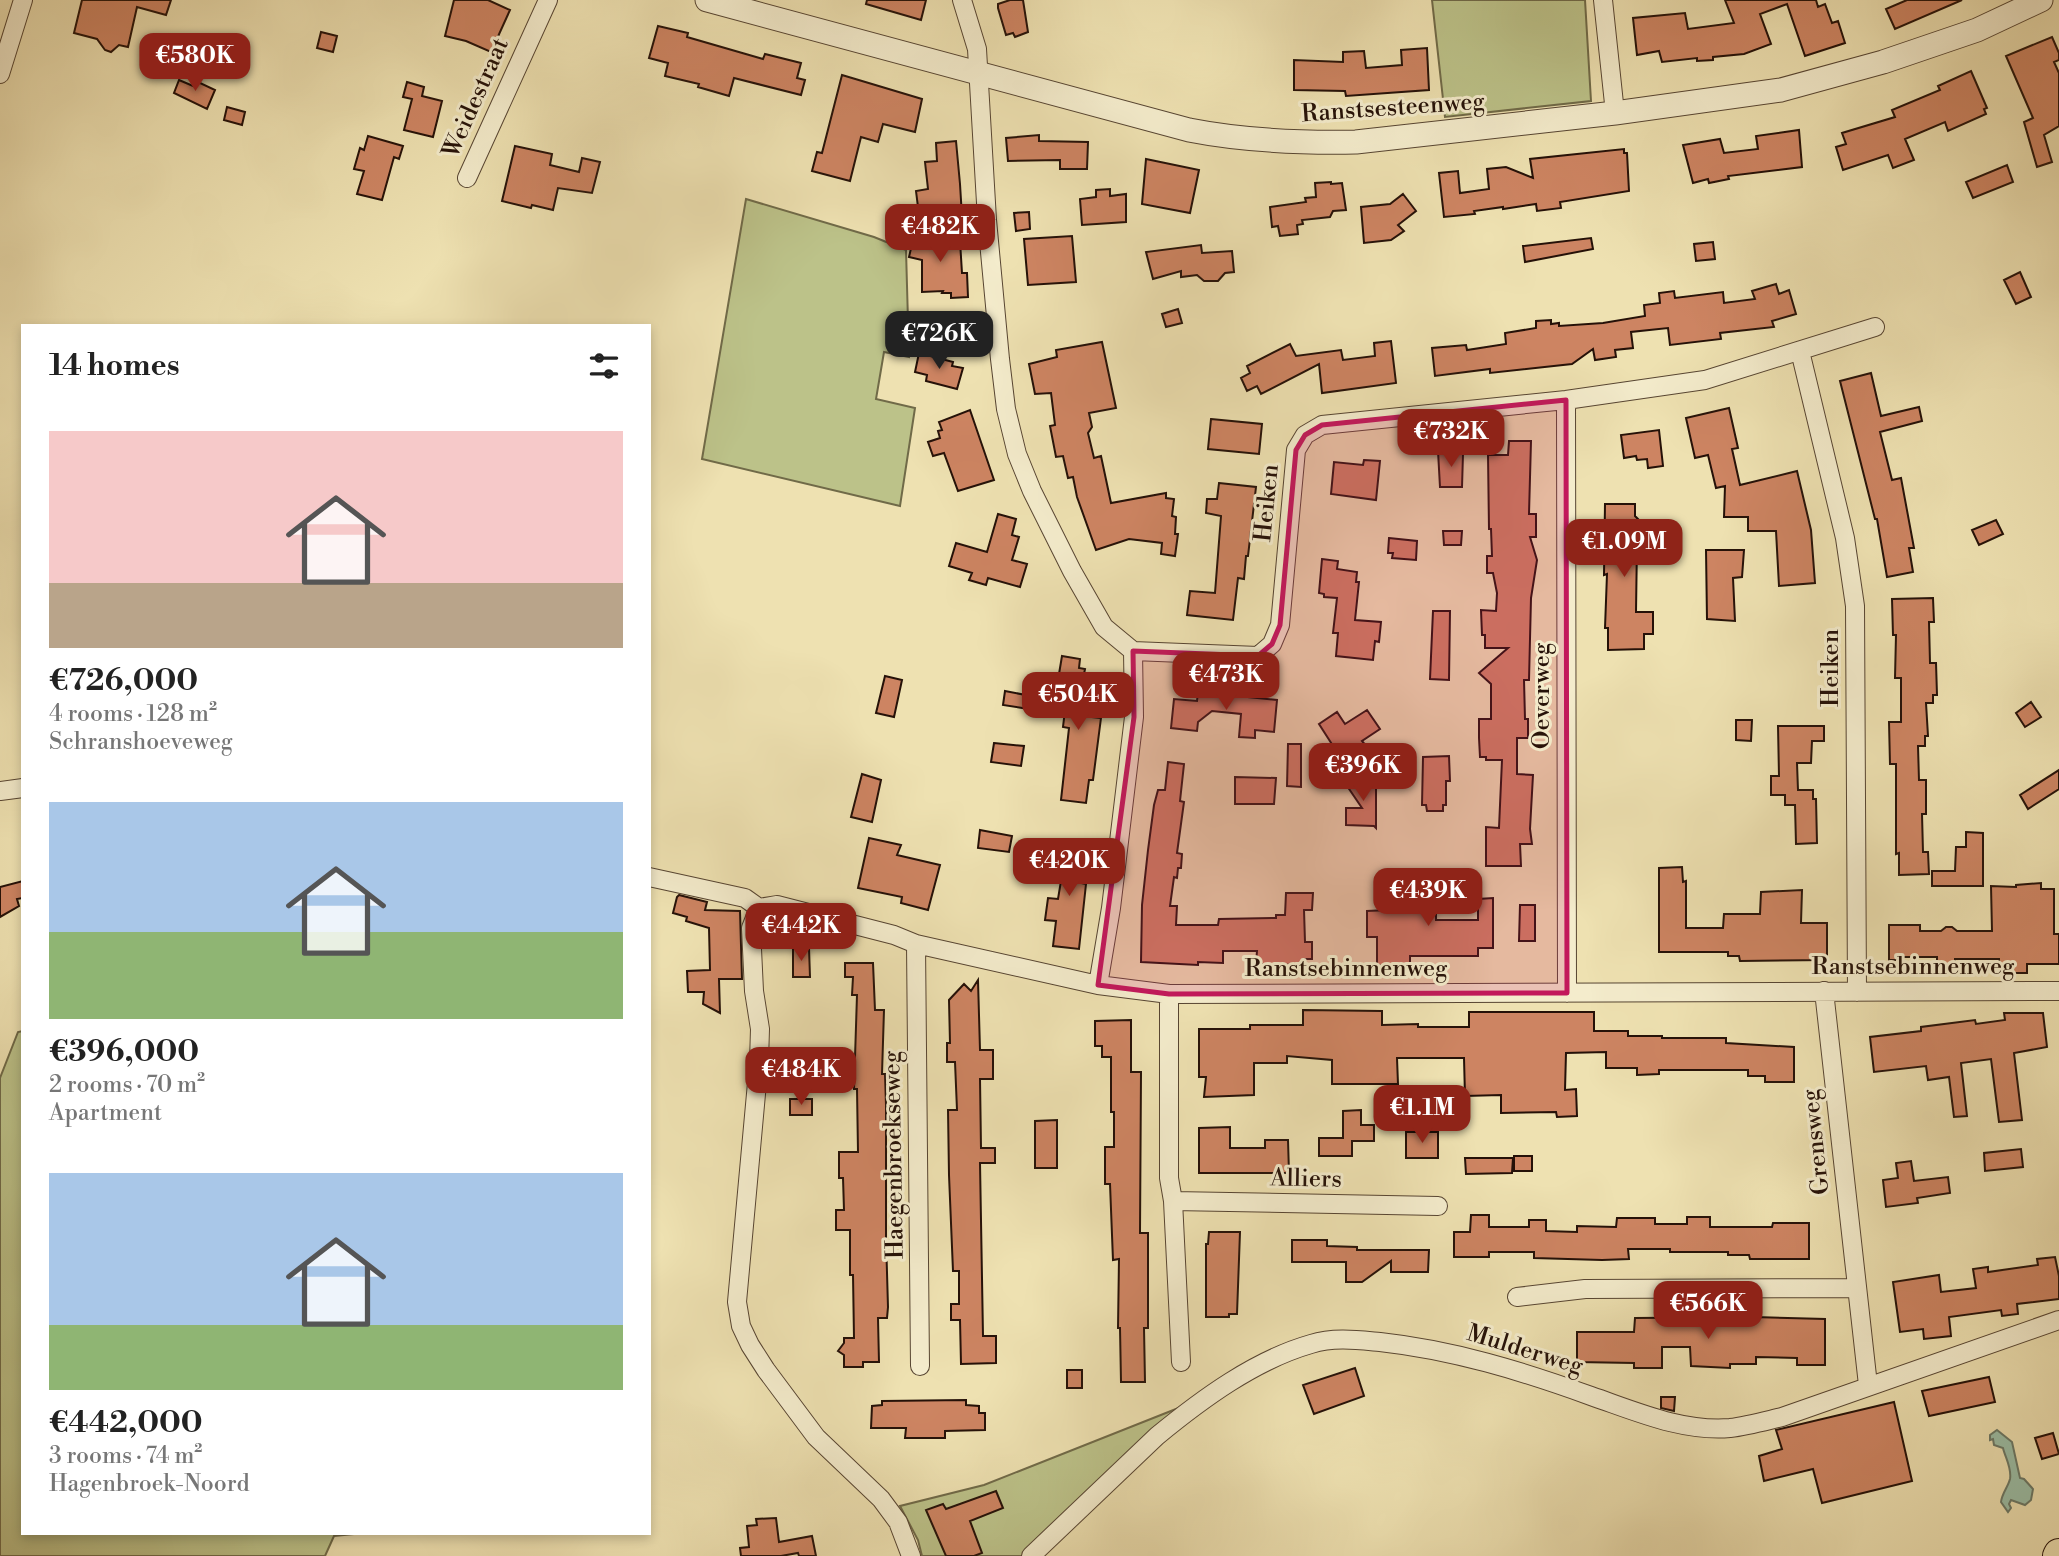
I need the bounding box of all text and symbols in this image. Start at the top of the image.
street label: Weidestraat [436,33,516,164]
pin: €580K [146,34,244,93]
text: €580K [155,42,235,70]
street label: Ranstsesteenweg [1300,87,1486,129]
pin: €482K [891,204,989,264]
text: €482K [901,213,979,241]
pin: €726K [890,312,988,371]
text: €726K [901,320,977,348]
text: 14 homes [49,347,180,385]
icon: filters [585,347,623,385]
pin: €732K [1402,410,1500,469]
text: €732K [1413,418,1489,446]
street label: Heiken [1248,463,1286,543]
icon: home [273,477,399,603]
pin: €1.09M [1567,520,1681,579]
text: €1.09M [1581,528,1667,556]
street label: Heiken [1816,629,1846,707]
street label: Oeverweg [1527,642,1557,749]
pin: €473K [1177,652,1275,712]
text: €473K [1188,661,1264,689]
text: €726,000 [49,662,198,700]
pin: €504K [1029,672,1127,732]
text: €504K [1038,681,1118,709]
text: 4 rooms · 128 m² [49,700,217,728]
text: Schranshoeveweg [49,728,233,756]
pin: €396K [1314,744,1412,803]
text: €396K [1325,752,1401,780]
pin: €420K [1020,838,1118,898]
text: €420K [1029,847,1109,875]
icon: home [273,848,399,974]
pin: €439K [1379,869,1477,928]
text: €439K [1389,877,1467,905]
pin: €442K [752,904,850,963]
text: €442K [761,912,841,940]
street label: Ranstsebinnenweg [1812,952,2015,982]
street label: Ranstsebinnenweg [1245,954,1448,984]
text: €396,000 [49,1033,199,1071]
pin: €484K [752,1048,850,1107]
street label: Haegenbroekseweg [877,1050,911,1259]
text: €484K [761,1056,841,1084]
text: 2 rooms · 70 m² [49,1071,205,1099]
pin: €1.1M [1373,1086,1471,1145]
street label: Grensweg [1795,1087,1836,1196]
text: €1.1M [1389,1094,1455,1122]
text: Apartment [49,1099,162,1127]
street label: Alliers [1269,1163,1342,1195]
icon: home [273,1219,399,1345]
pin: €566K [1659,1282,1757,1341]
text: €566K [1670,1290,1746,1318]
street label: Mulderweg [1463,1318,1587,1382]
text: €442,000 [49,1404,203,1442]
text: 3 rooms · 74 m² [49,1442,202,1470]
text: Hagenbroek-Noord [49,1470,249,1498]

